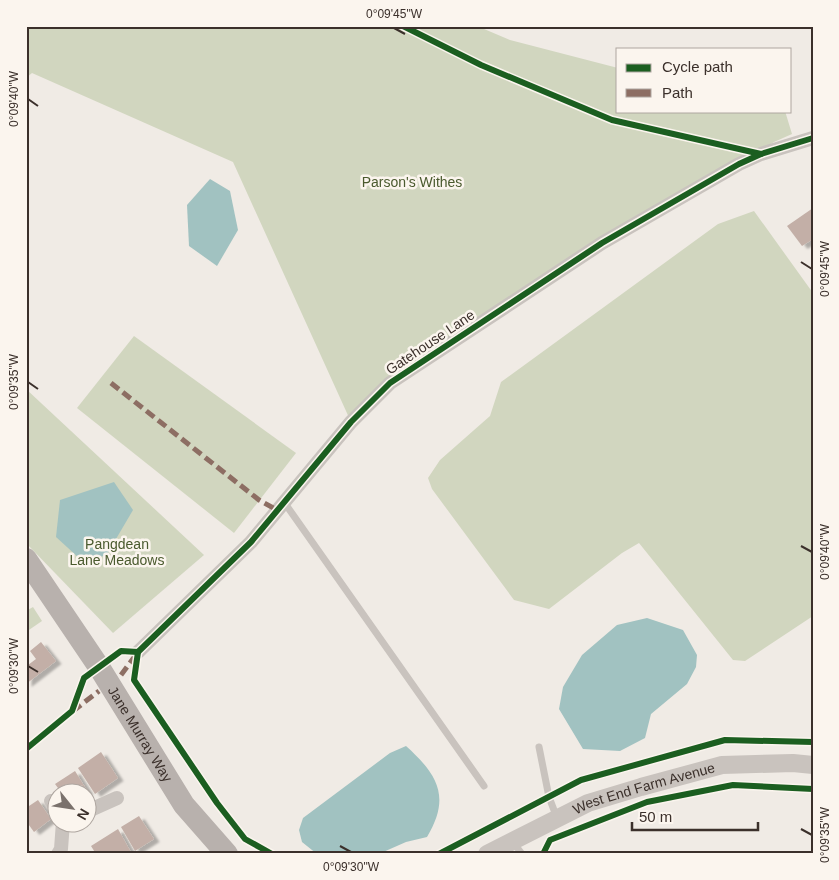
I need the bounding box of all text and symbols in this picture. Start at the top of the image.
text: 0°09'45"W [366,7,423,21]
legend [616,48,792,112]
text: Cycle path [662,58,733,75]
text: 0°09'40"W [7,70,21,127]
text: Path [662,84,693,101]
park label: Parson's Withes [362,174,462,190]
text: 0°09'45"W [818,240,832,297]
street label: Gatehouse Lane [383,306,478,378]
text: 0°09'35"W [7,353,21,410]
text: 0°09'40"W [818,523,832,580]
park label: Pangdean Lane Meadows [70,536,164,568]
text: 0°09'30"W [7,637,21,694]
street label: Jane Murray Way [105,683,176,785]
street label: West End Farm Avenue [570,759,717,817]
north arrow [48,782,98,832]
scale bar [632,800,758,832]
text: N [74,806,93,823]
text: 0°09'35"W [818,806,832,863]
text: 50 m [639,808,672,825]
text: 0°09'30"W [323,860,380,874]

